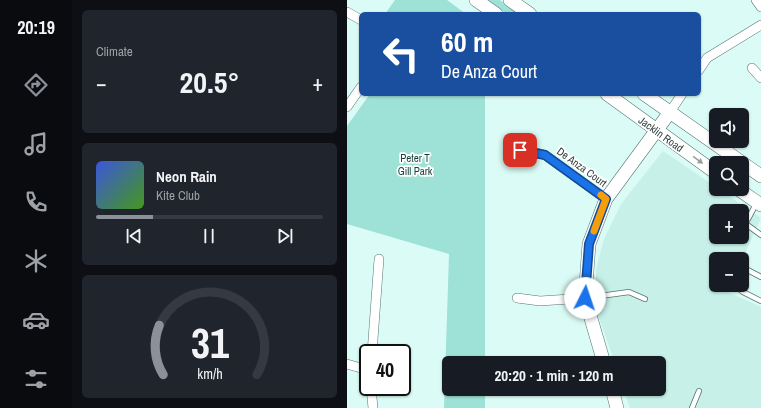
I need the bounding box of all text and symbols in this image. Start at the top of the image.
text: 20:19 [17,15,55,40]
text: 60 m [441,23,493,61]
icon: left [375,28,427,80]
text: Climate [96,43,133,60]
text: De Anza Court [441,59,537,84]
text: 20.5° [180,62,239,102]
text: − [96,68,107,98]
text: + [312,68,323,98]
icon: directions [22,71,50,99]
map controls [709,108,749,292]
button: sound [709,108,749,148]
street label: Jacklin Road [636,113,686,155]
icon: music [22,130,50,158]
pin [503,133,537,167]
icon: arrive [509,139,531,161]
street label: De Anza Court [554,144,610,190]
park label: Peter T Gill Park [398,151,433,178]
one-way arrow [692,156,703,164]
button: search [709,156,749,196]
text: Neon Rain [156,166,217,187]
text: Kite Club [156,187,200,204]
icon: phone [22,188,50,216]
button: + [709,204,749,244]
icon: previous [123,225,145,247]
icon: pause [198,225,220,247]
icon: next [274,225,296,247]
icon: climate [22,247,50,275]
button: − [709,252,749,292]
position arrow [564,277,606,319]
icon: car [22,306,50,334]
text: 31 [191,314,228,370]
speed limit sign: 40 [359,344,411,396]
text: km/h [197,363,222,382]
icon: filters [22,365,50,393]
text: 20:20 · 1 min · 120 m [495,365,613,386]

